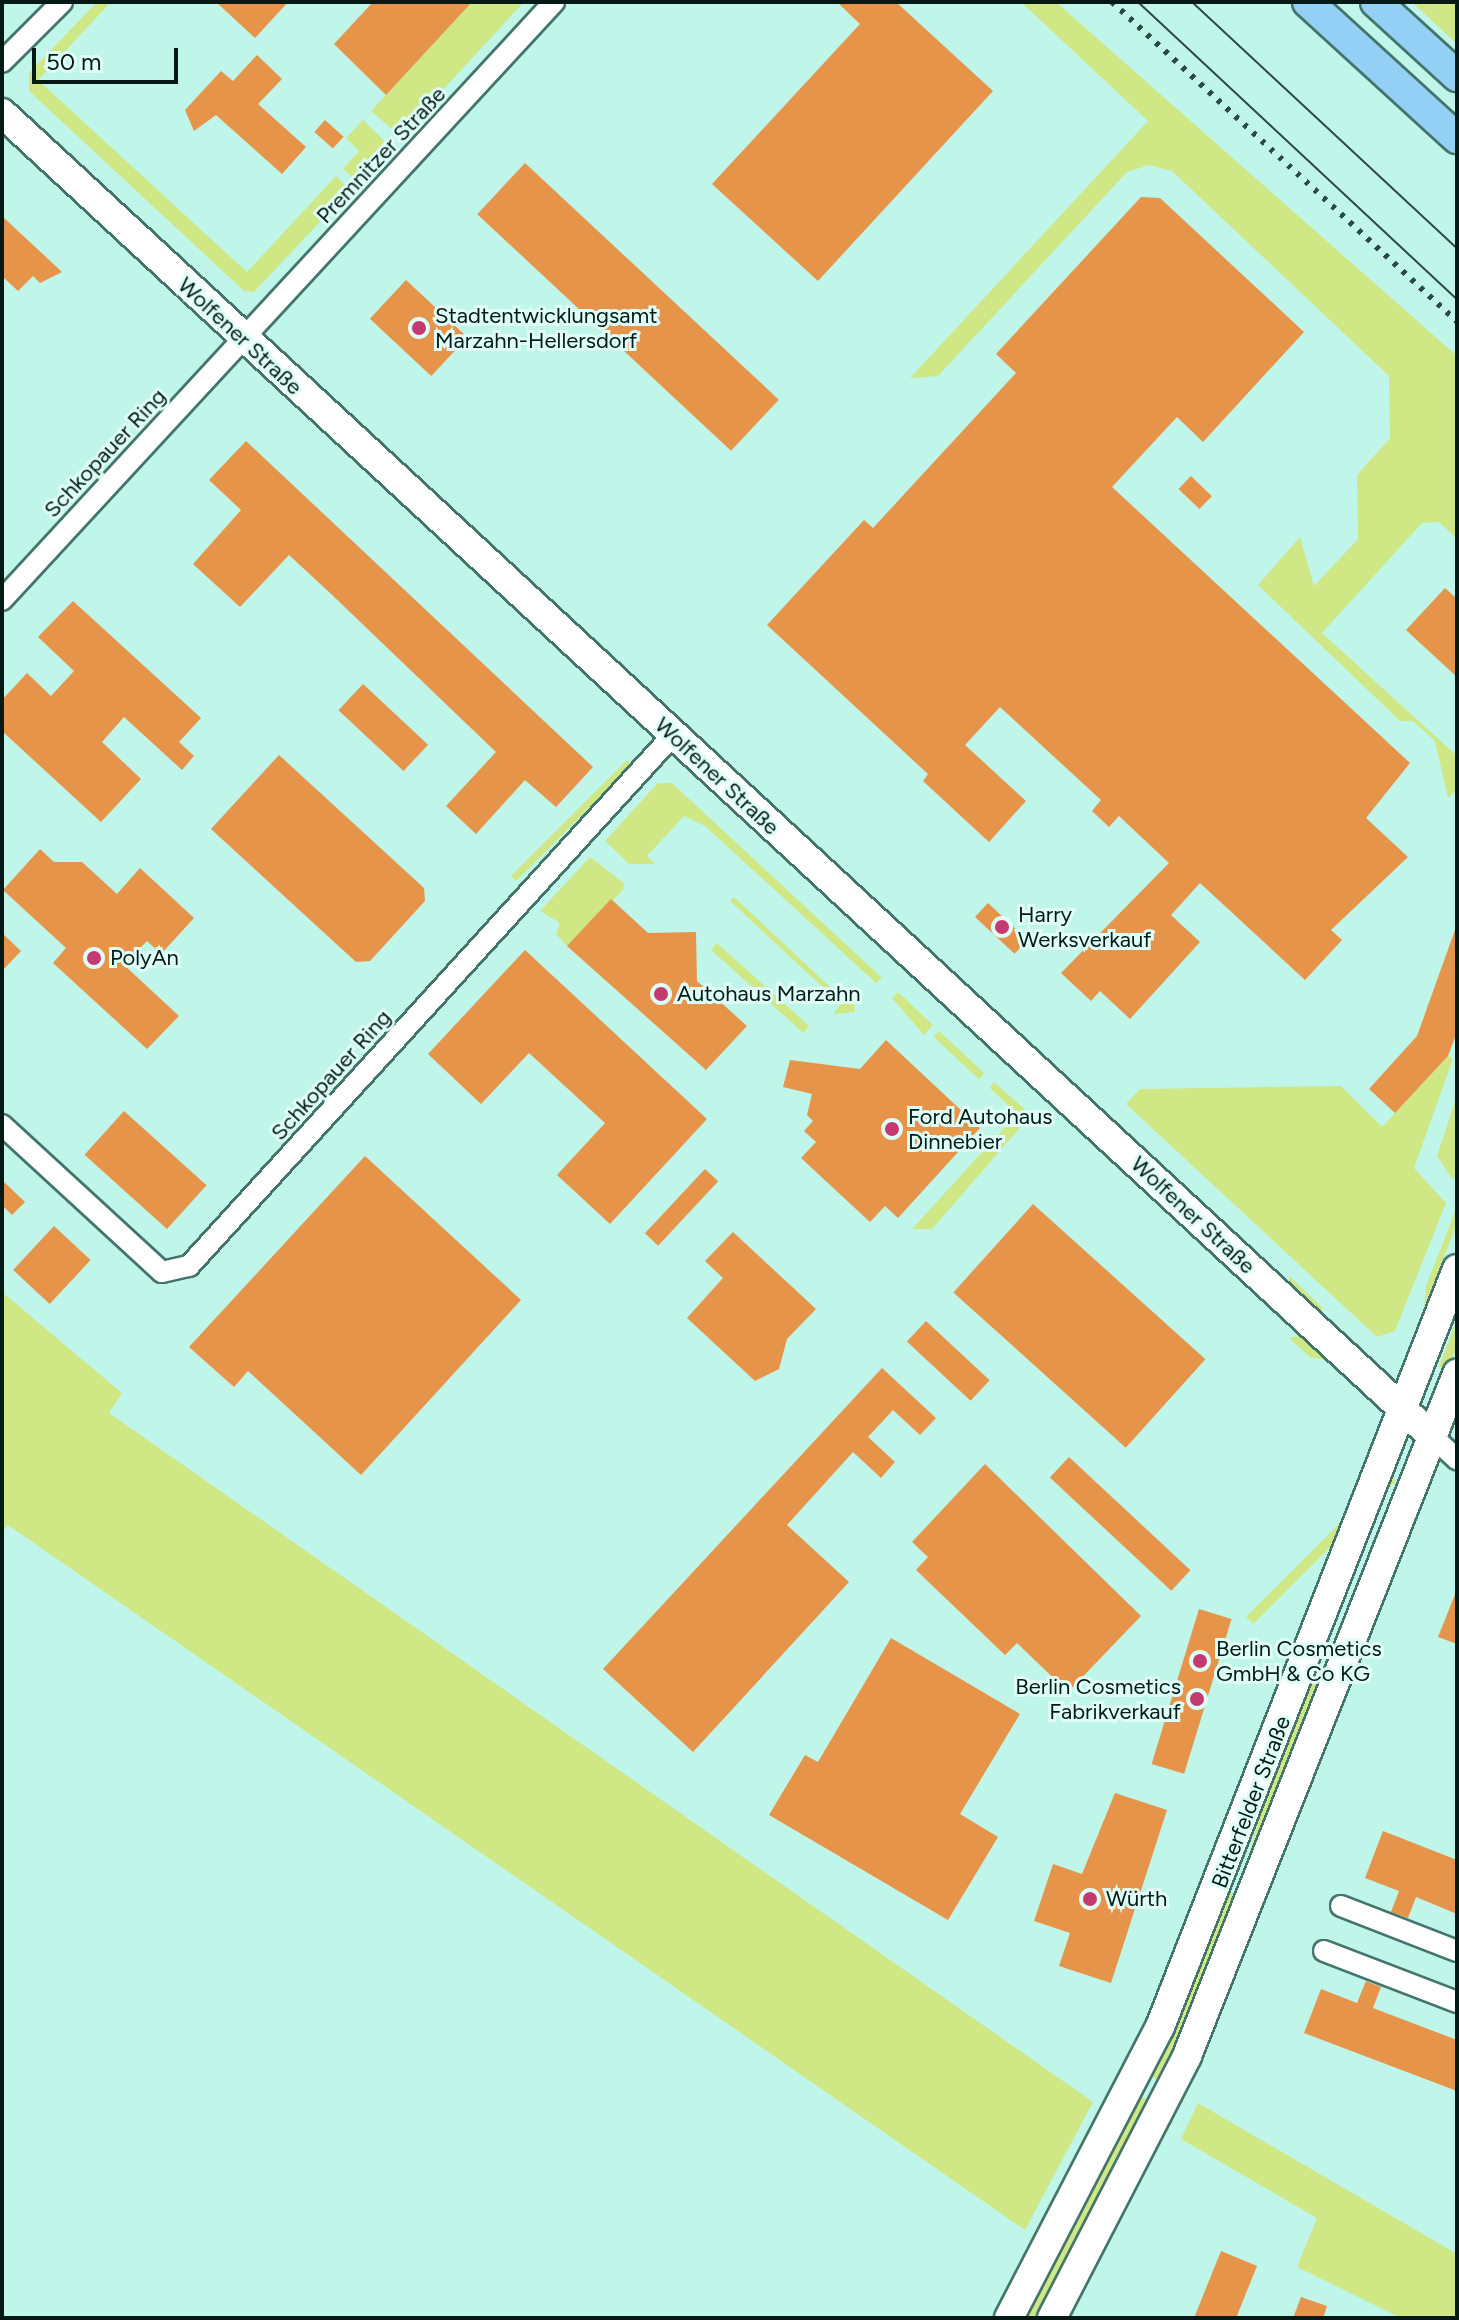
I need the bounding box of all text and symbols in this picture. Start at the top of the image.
scale bar [36,32,182,82]
text: 50 m [46,47,102,76]
street label: Premnitzer Straße [311,81,451,229]
street label: Wolfener Straße [173,272,307,400]
place label: Stadtentwicklungsamt Marzahn-Hellersdorf [435,302,657,354]
marker: Stadtentwicklungsamt Marzahn-Hellersdorf [410,319,428,337]
street label: Schkopauer Ring [39,383,171,523]
street label: Wolfener Straße [650,712,784,840]
place label: Harry Werksverkauf [1018,901,1151,952]
marker: Harry Werksverkauf [993,918,1011,936]
place label: PolyAn [110,945,179,971]
marker: PolyAn [85,949,103,967]
place label: Autohaus Marzahn [677,981,860,1007]
marker: Autohaus Marzahn [652,985,670,1003]
street label: Schkopauer Ring [266,1004,396,1146]
place label: Ford Autohaus Dinnebier [908,1103,1053,1154]
marker: Ford Autohaus Dinnebier [883,1120,901,1138]
street label: Wolfener Straße [1126,1151,1260,1279]
place label: Berlin Cosmetics GmbH & Co KG [1216,1635,1382,1686]
marker: Berlin Cosmetics GmbH & Co KG [1191,1652,1209,1670]
place label: Berlin Cosmetics Fabrikverkauf [1015,1673,1181,1724]
marker: Berlin Cosmetics Fabrikverkauf [1188,1690,1206,1708]
street label: Bitterfelder Straße [1206,1712,1296,1892]
place label: Würth [1106,1886,1167,1912]
marker: Würth [1081,1890,1099,1908]

